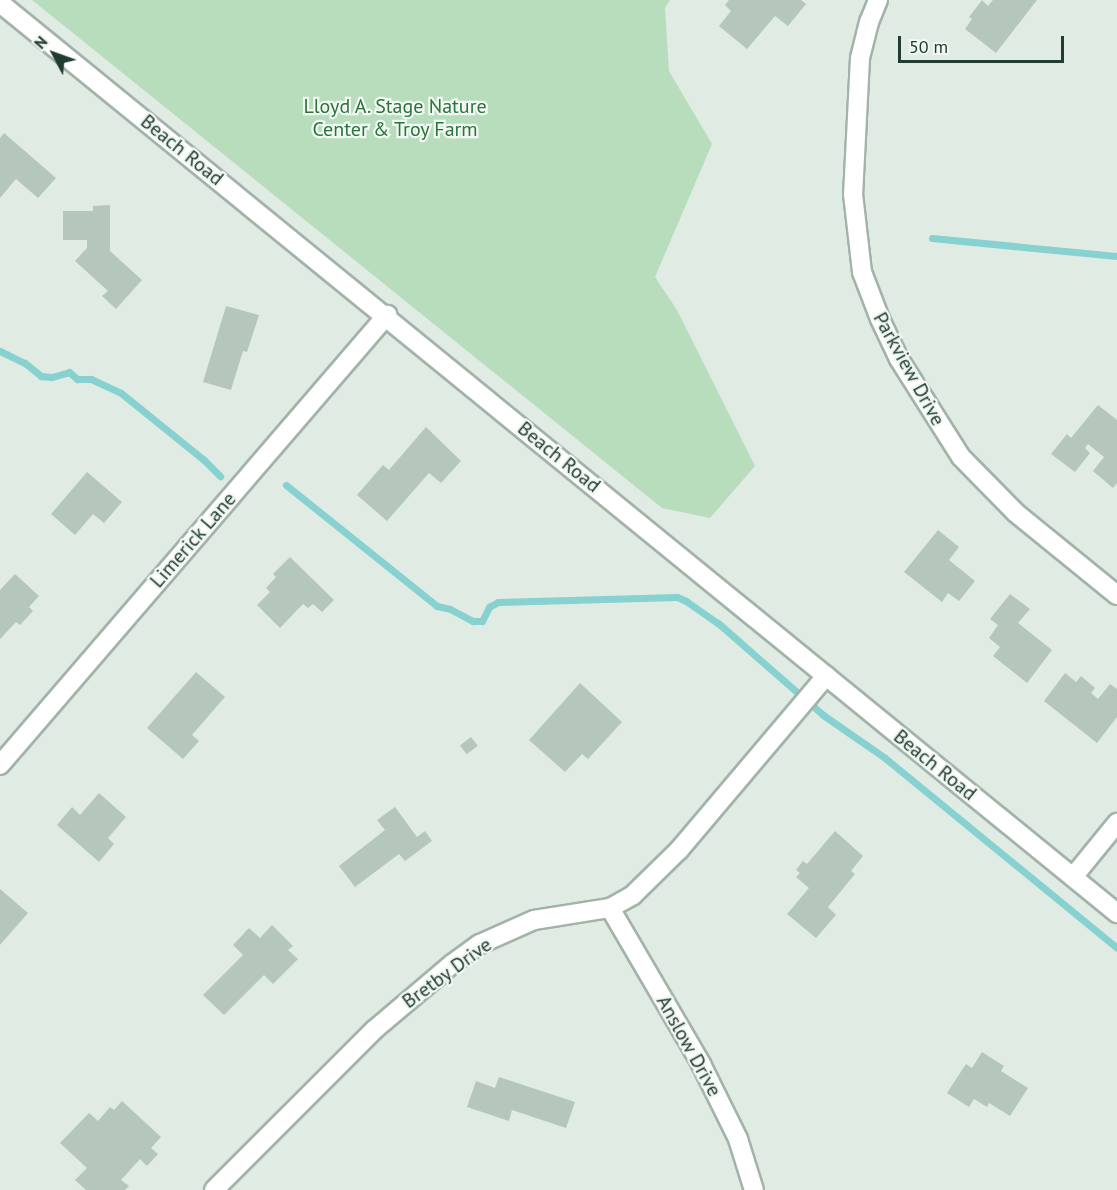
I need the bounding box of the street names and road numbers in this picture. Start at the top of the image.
street label: Beach Road [136,109,228,191]
street label: Parkview Drive [868,308,950,430]
street label: Beach Road [513,416,605,498]
street label: Limerick Lane [145,487,241,593]
street label: Beach Road [889,724,981,806]
street label: Bretby Drive [397,932,497,1014]
street label: Anslow Drive [651,991,727,1101]

